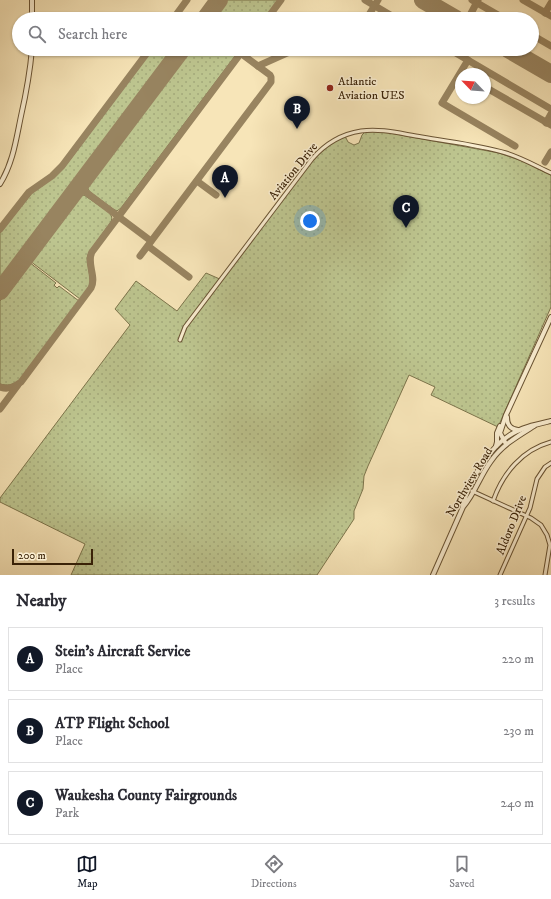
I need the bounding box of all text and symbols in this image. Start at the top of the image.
search box [12,12,539,56]
icon: search [26,23,48,45]
text: Search here [58,25,127,44]
north arrow [455,68,491,104]
place label: Atlantic Aviation UES [338,74,405,103]
marker: Atlantic Aviation UES [325,83,335,93]
pin: B [284,96,310,129]
street label: Aviation Drive [266,140,321,203]
pin: A [212,165,238,198]
pin: C [393,195,419,228]
your location [300,211,320,231]
street label: Northview Road [443,445,496,520]
street label: Aldoro Drive [493,493,530,557]
scale bar [12,547,93,566]
text: 200 m [18,549,46,563]
text: Nearby [16,590,66,612]
text: 3 results [494,593,535,609]
text: Stein's Aircraft Service [55,642,191,661]
text: A [26,651,34,667]
text: 220 m [502,651,534,667]
text: Place [55,661,83,677]
text: ATP Flight School [55,714,169,733]
text: B [26,723,34,739]
text: 230 m [503,723,534,739]
text: Place [55,733,83,749]
text: Waukesha County Fairgrounds [55,786,237,805]
text: C [26,795,34,811]
text: 240 m [501,795,534,811]
text: Park [55,805,79,821]
tab: Map [76,853,98,891]
tab: Directions [251,853,297,891]
tab: Saved [449,853,475,891]

